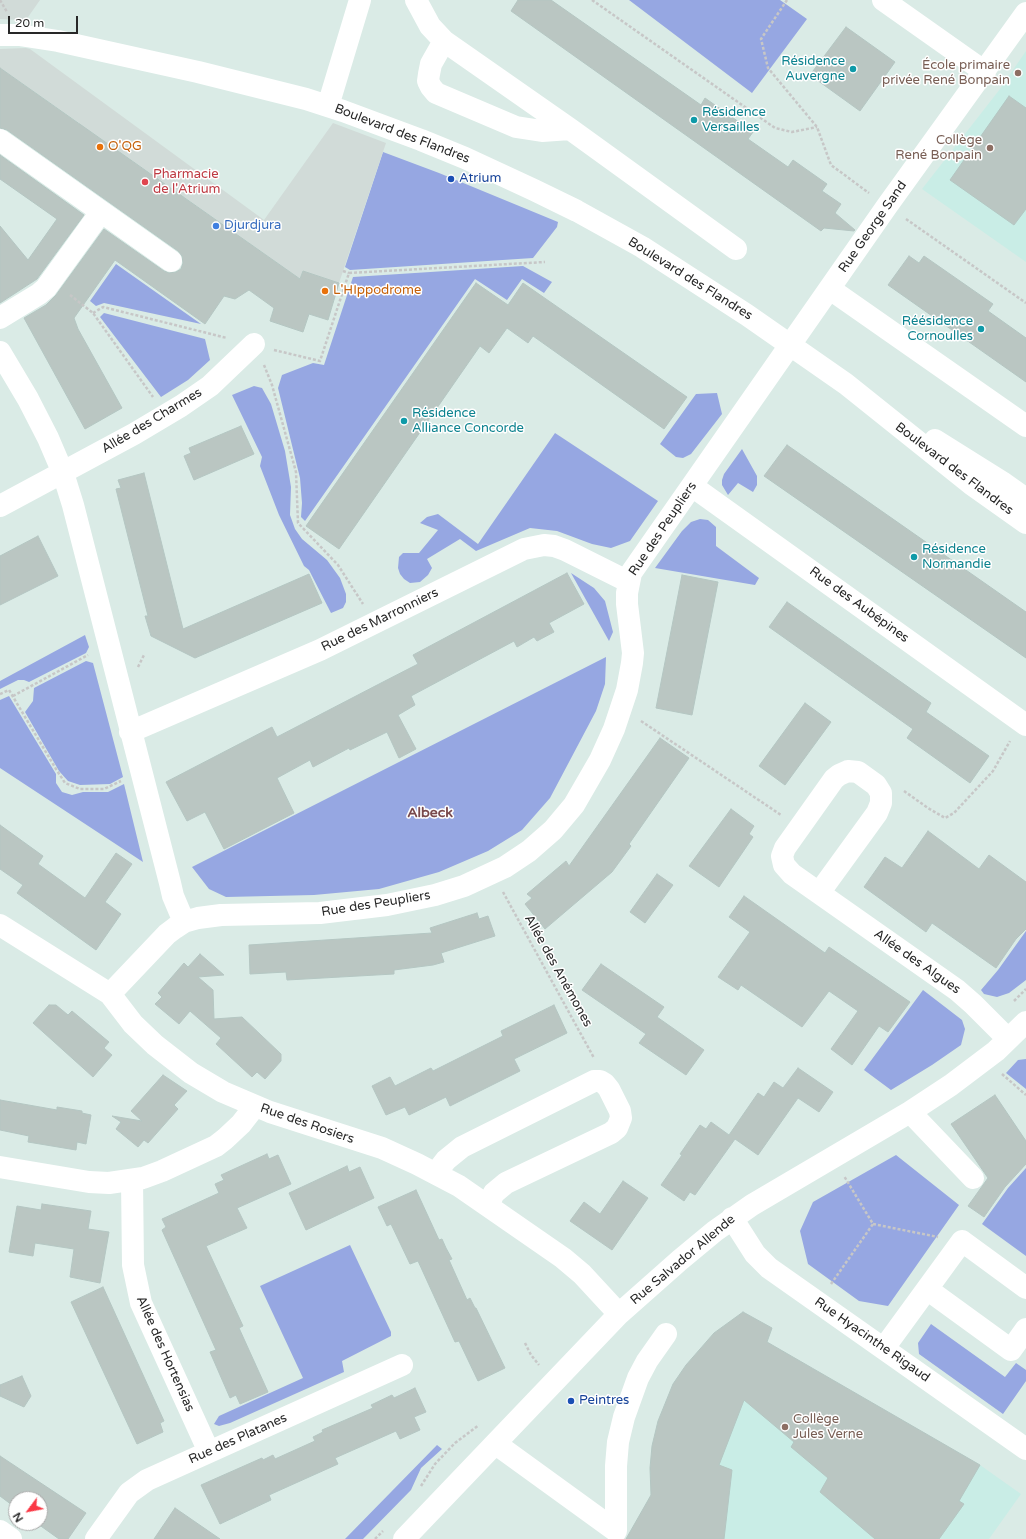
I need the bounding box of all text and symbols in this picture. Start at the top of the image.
scale bar [10,8,80,34]
text: 20 m [15,16,44,30]
place label: Résidence Auvergne [781,54,845,85]
place label: École primaire privée René Bonpain [882,58,1010,89]
marker: Résidence Auvergne [848,64,858,74]
marker: École primaire privée René Bonpain [1013,68,1023,78]
street label: Boulevard des Flandres [332,101,472,167]
place label: Résidence Versailles [702,105,766,136]
marker: Résidence Versailles [689,115,699,125]
place label: Collège René Bonpain [895,133,982,164]
place label: O'QG [108,139,142,155]
marker: O'QG [95,142,105,152]
marker: Collège René Bonpain [985,143,995,153]
place label: Pharmacie de l'Atrium [153,167,220,198]
place label: Atrium [459,171,501,187]
marker: Atrium [446,174,456,184]
marker: Pharmacie de l'Atrium [140,177,150,187]
street label: Rue George Sand [836,178,910,276]
place label: Djurdjura [224,218,281,234]
marker: Djurdjura [211,221,221,231]
street label: Boulevard des Flandres [625,234,755,324]
place label: L'HIppodrome [333,283,421,299]
marker: L'HIppodrome [320,286,330,296]
place label: Réésidence Cornoulles [902,314,973,345]
marker: Réésidence Cornoulles [976,324,986,334]
street label: Allée des Charmes [99,385,205,457]
place label: Résidence Alliance Concorde [412,406,524,437]
marker: Résidence Alliance Concorde [399,416,409,426]
street label: Boulevard des Flandres [892,419,1016,519]
street label: Rue des Peupliers [626,479,700,579]
place label: Résidence Normandie [922,542,991,573]
marker: Résidence Normandie [909,552,919,562]
street label: Rue des Aubépines [806,564,912,646]
street label: Rue des Marronniers [319,585,441,655]
district label: Albeck [407,805,453,821]
street label: Rue des Peupliers [320,888,432,920]
street label: Allée des Anémones [521,912,595,1030]
street label: Allée des Algues [871,926,963,998]
street label: Rue des Rosiers [258,1101,356,1147]
street label: Rue Salvador Allende [627,1212,739,1308]
street label: Allée des Hortensias [132,1294,198,1414]
street label: Rue Hyacinthe Rigaud [811,1294,933,1386]
place label: Peintres [579,1393,629,1409]
marker: Peintres [566,1396,576,1406]
street label: Rue des Platanes [186,1410,290,1468]
place label: Collège Jules Verne [793,1412,863,1443]
marker: Collège Jules Verne [780,1422,790,1432]
north arrow [8,1491,48,1531]
text: N [10,1510,26,1524]

